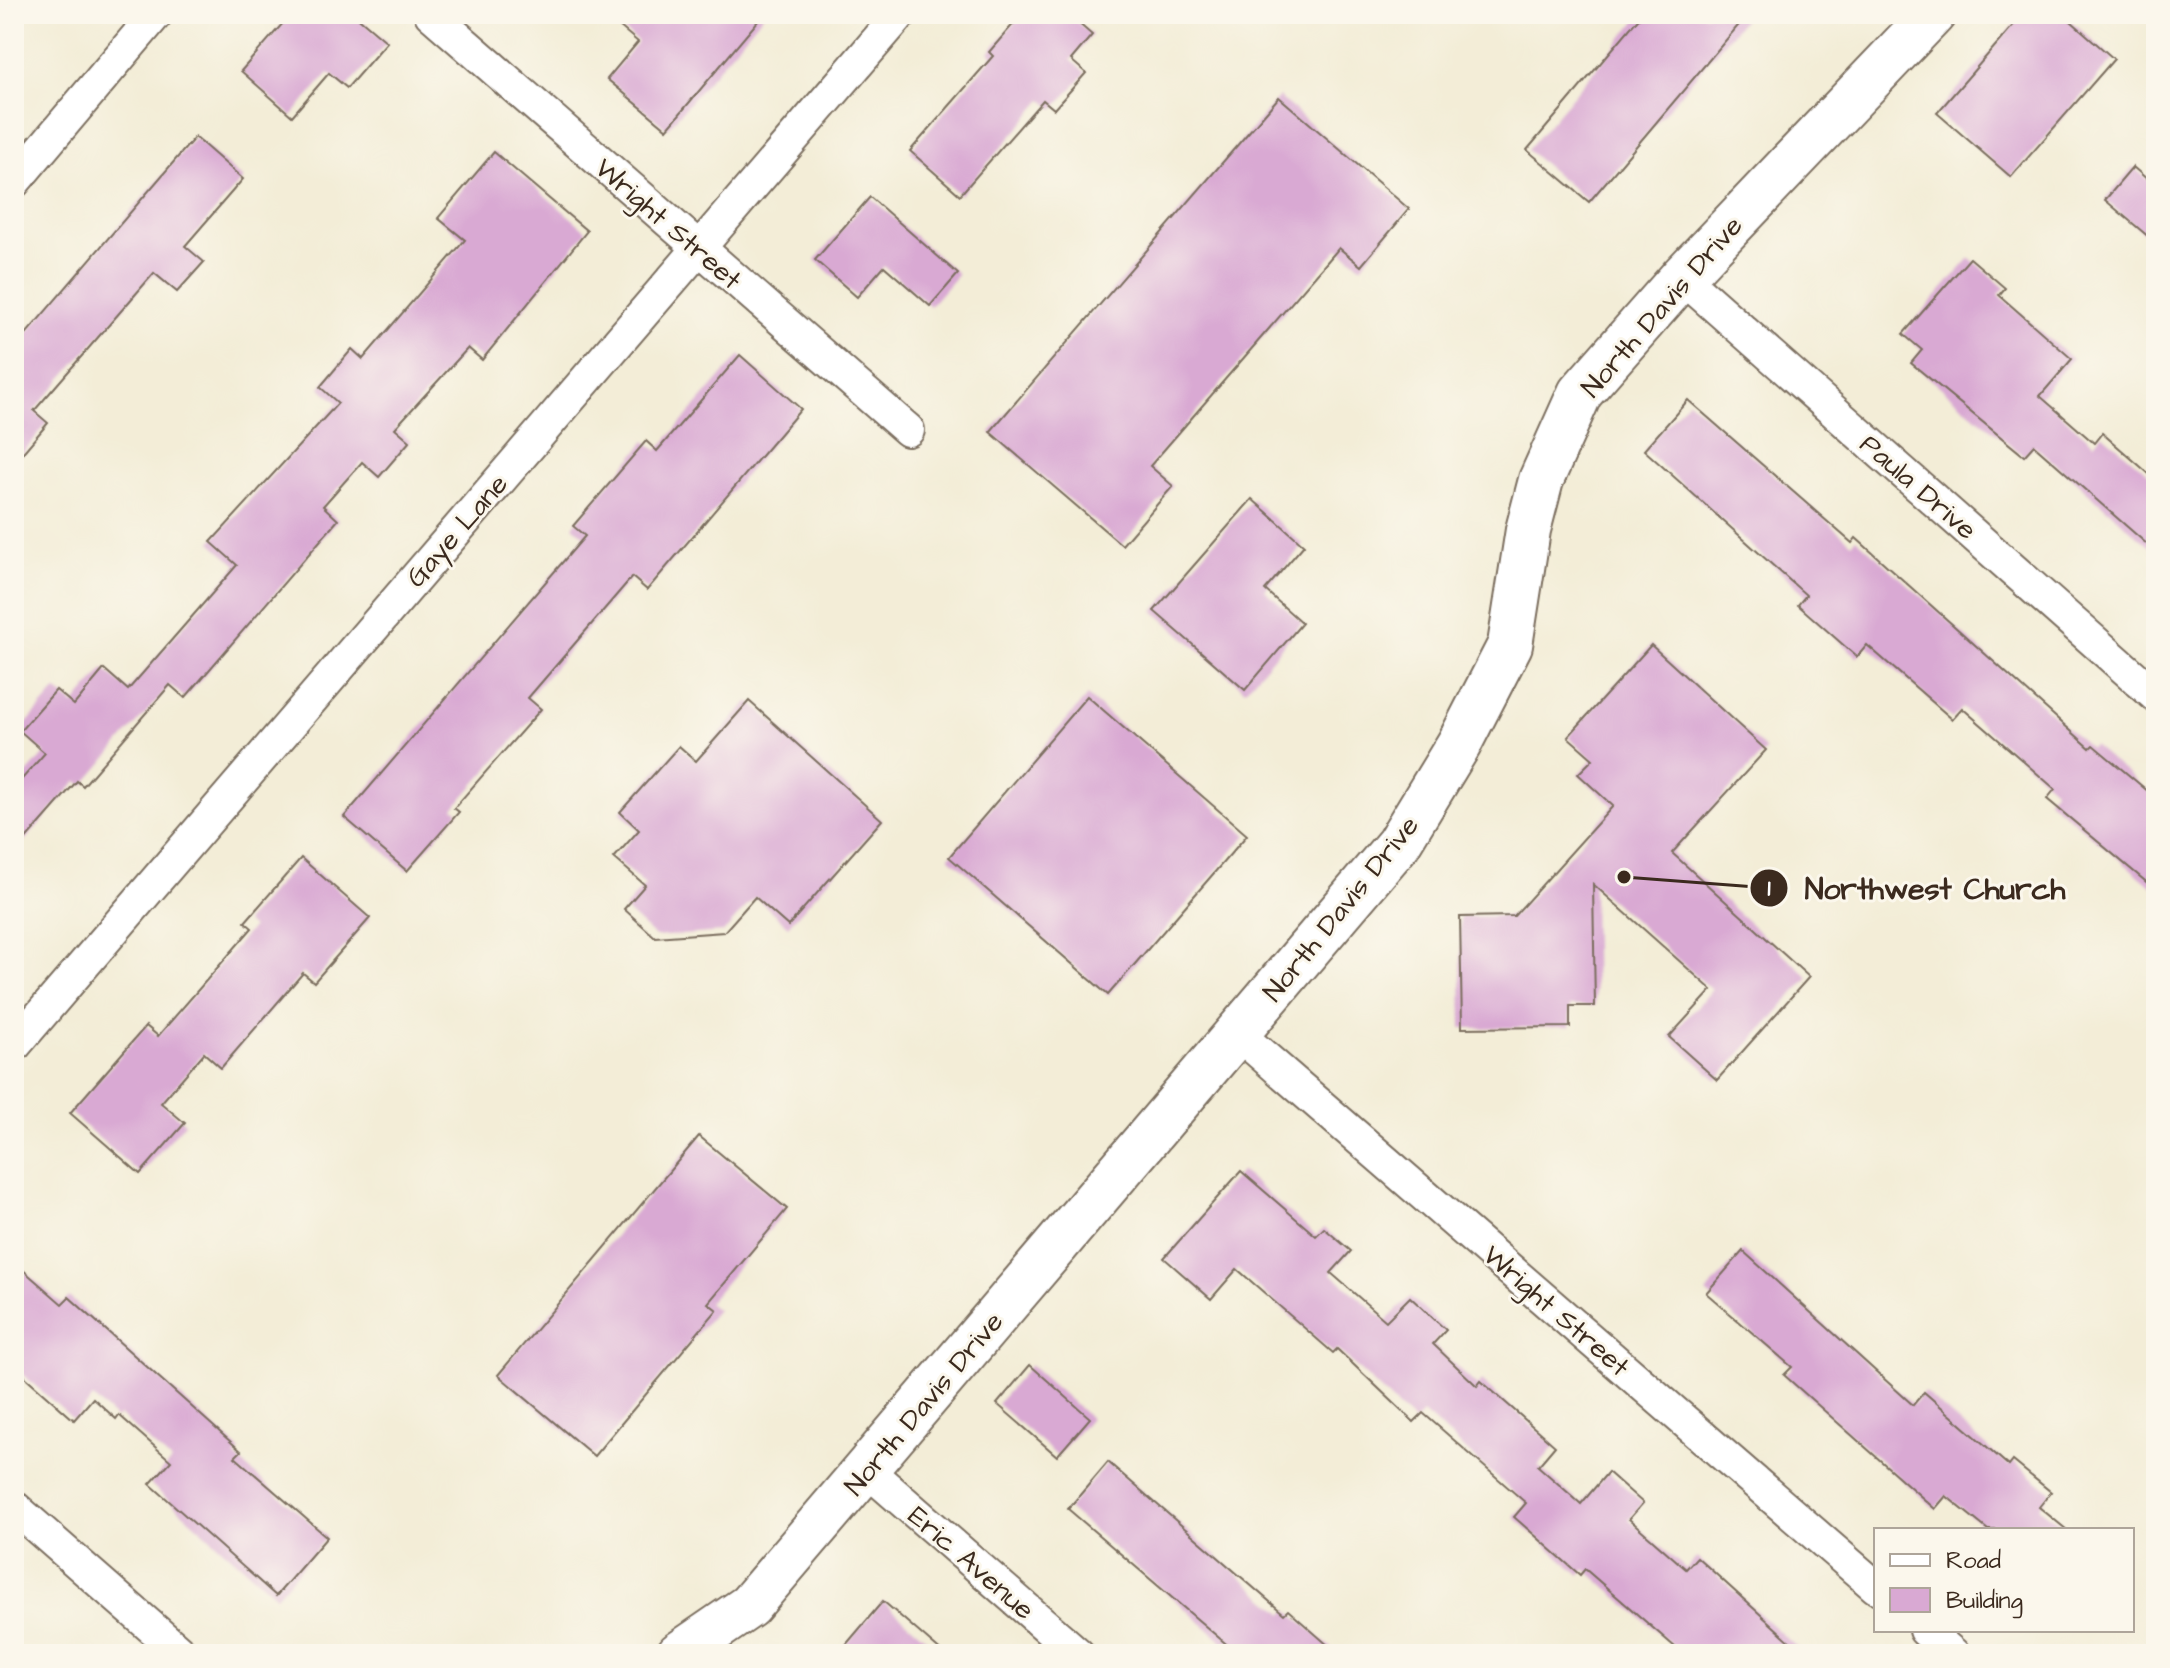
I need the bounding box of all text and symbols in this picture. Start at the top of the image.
street label: Wright Street [585,149,750,300]
street label: North Davis Drive [1572,208,1752,406]
street label: Paula Drive [1851,425,1985,549]
street label: Gaye Lane [397,466,519,597]
street label: North Davis Drive [1254,808,1428,1010]
callout: Northwest Church [1749,861,2081,915]
text: Northwest Church [1805,869,2066,911]
text: 1 [1767,872,1771,906]
street label: Wright Street [1473,1236,1638,1387]
street label: North Davis Drive [836,1304,1013,1504]
street label: Eric Avenue [899,1497,1043,1629]
legend [1874,1528,2134,1632]
text: Road [1946,1544,2001,1578]
text: Building [1946,1584,2023,1619]

